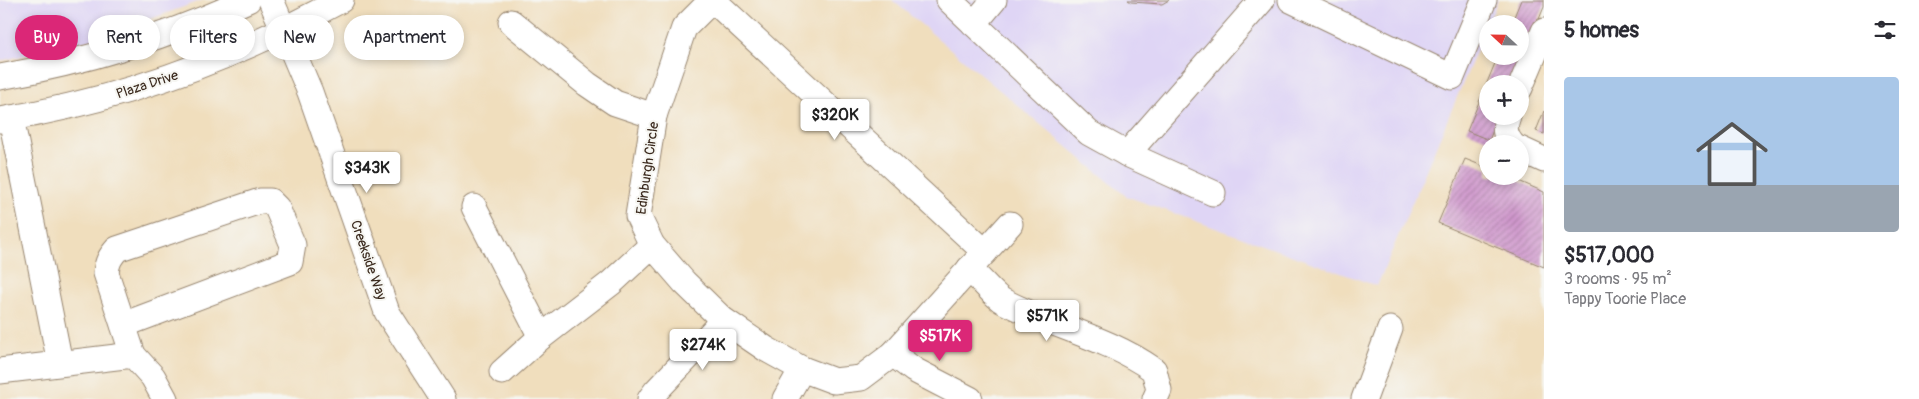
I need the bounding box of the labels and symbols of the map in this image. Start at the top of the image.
north arrow [1479,15,1529,65]
street label: Plaza Drive [114,66,180,102]
pin: $320K [800,98,870,141]
street label: Edinburgh Circle [633,120,662,216]
pin: $343K [332,152,402,194]
street label: Creekside Way [347,218,390,302]
pin: $571K [1012,300,1082,342]
pin: $517K [905,320,975,362]
pin: $274K [668,328,738,371]

